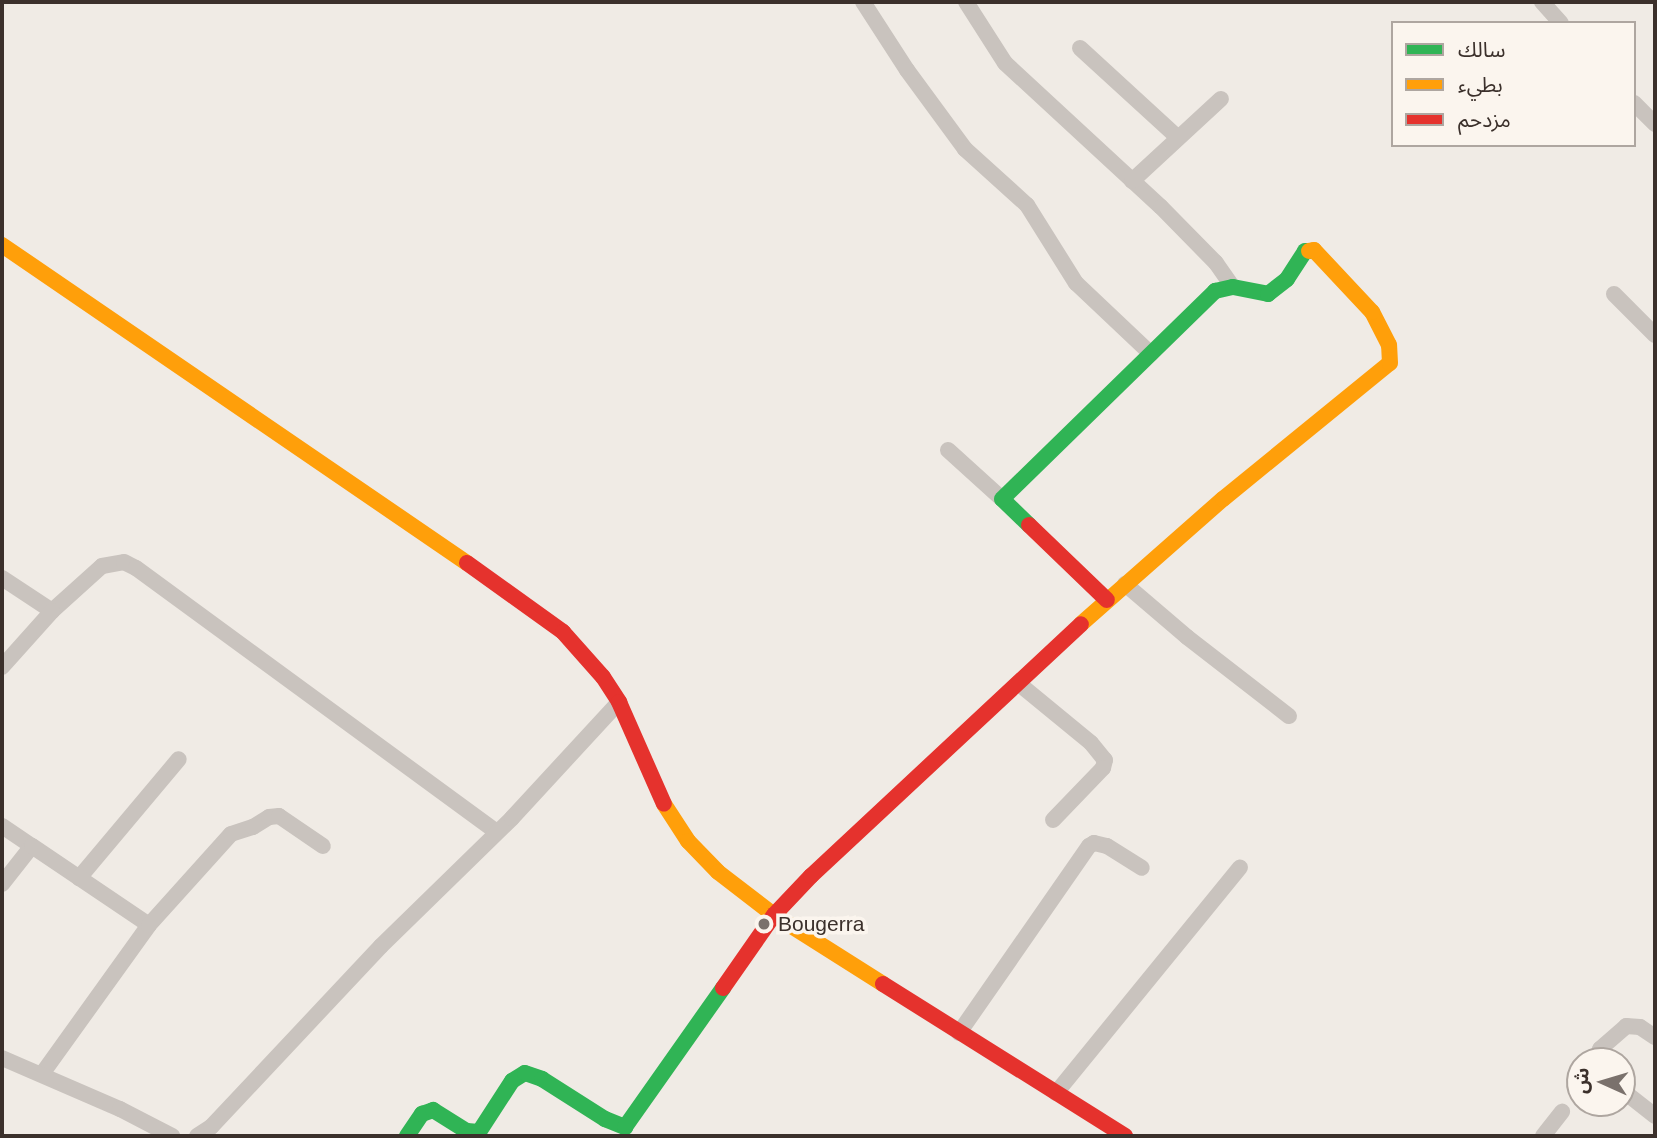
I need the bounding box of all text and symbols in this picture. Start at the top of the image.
legend [1391,21,1636,147]
text: سالك [1458,38,1505,61]
text: بطيء [1458,73,1503,96]
text: مزدحم [1458,108,1511,131]
place label: Bougerra [778,911,864,937]
marker: Bougerra [756,916,772,932]
north arrow [1566,1047,1636,1117]
text: ش [1570,1067,1593,1094]

